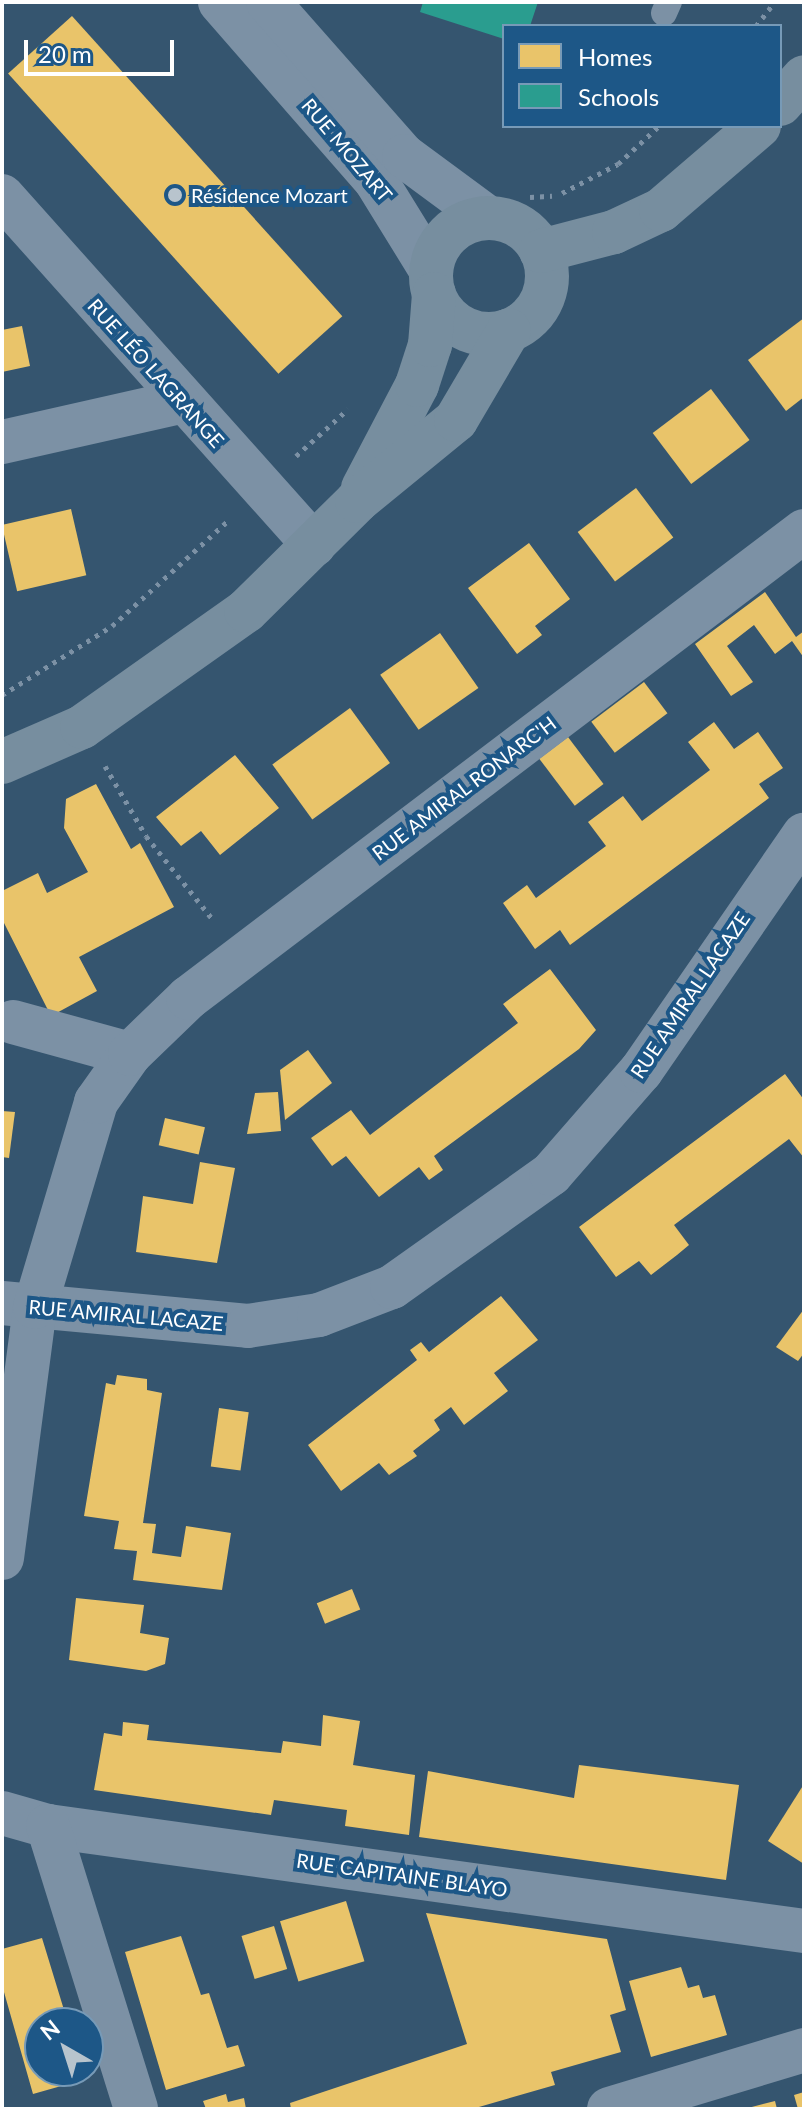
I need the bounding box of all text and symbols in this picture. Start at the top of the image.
scale bar [28,24,178,74]
legend [502,24,782,128]
text: 20 m [38,39,92,68]
text: Homes [578,42,652,71]
text: Schools [578,82,659,111]
street label: RUE MOZART [297,93,397,207]
place label: Résidence Mozart [191,183,348,207]
marker: Résidence Mozart [166,186,184,204]
street label: RUE LÉO LAGRANGE [83,294,229,452]
street label: RUE AMIRAL RONARC'H [367,711,561,865]
street label: RUE AMIRAL LACAZE [625,907,755,1083]
street label: RUE AMIRAL LACAZE [27,1294,225,1336]
street label: RUE CAPITAINE BLAYO [295,1848,509,1902]
north arrow [24,2007,104,2087]
text: N [35,2014,65,2045]

